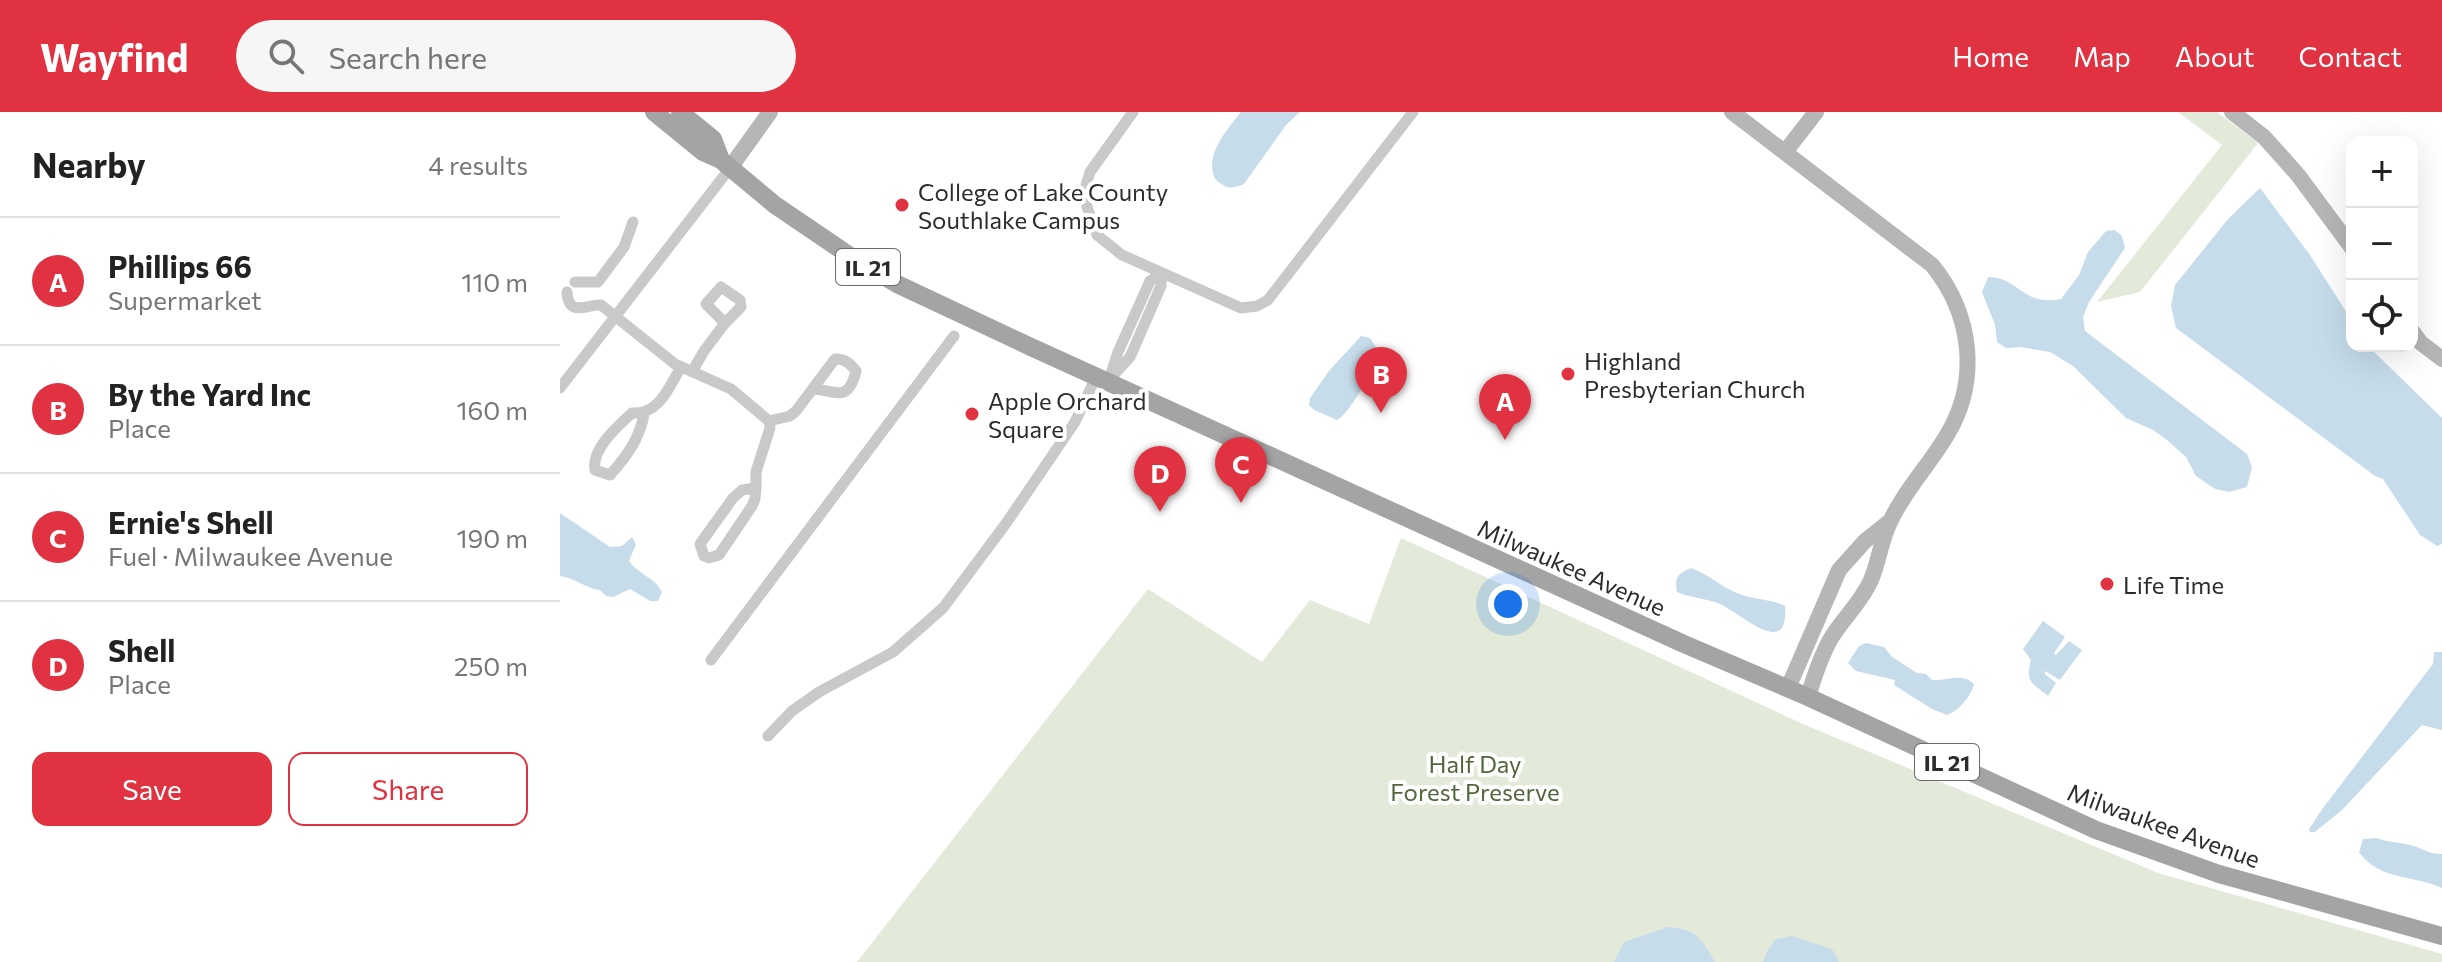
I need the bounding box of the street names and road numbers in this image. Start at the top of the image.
road number: IL 21 [836,249,900,285]
street label: Milwaukee Avenue [1474,513,1670,621]
road number: IL 21 [1915,744,1979,780]
street label: Milwaukee Avenue [2064,777,2264,873]

